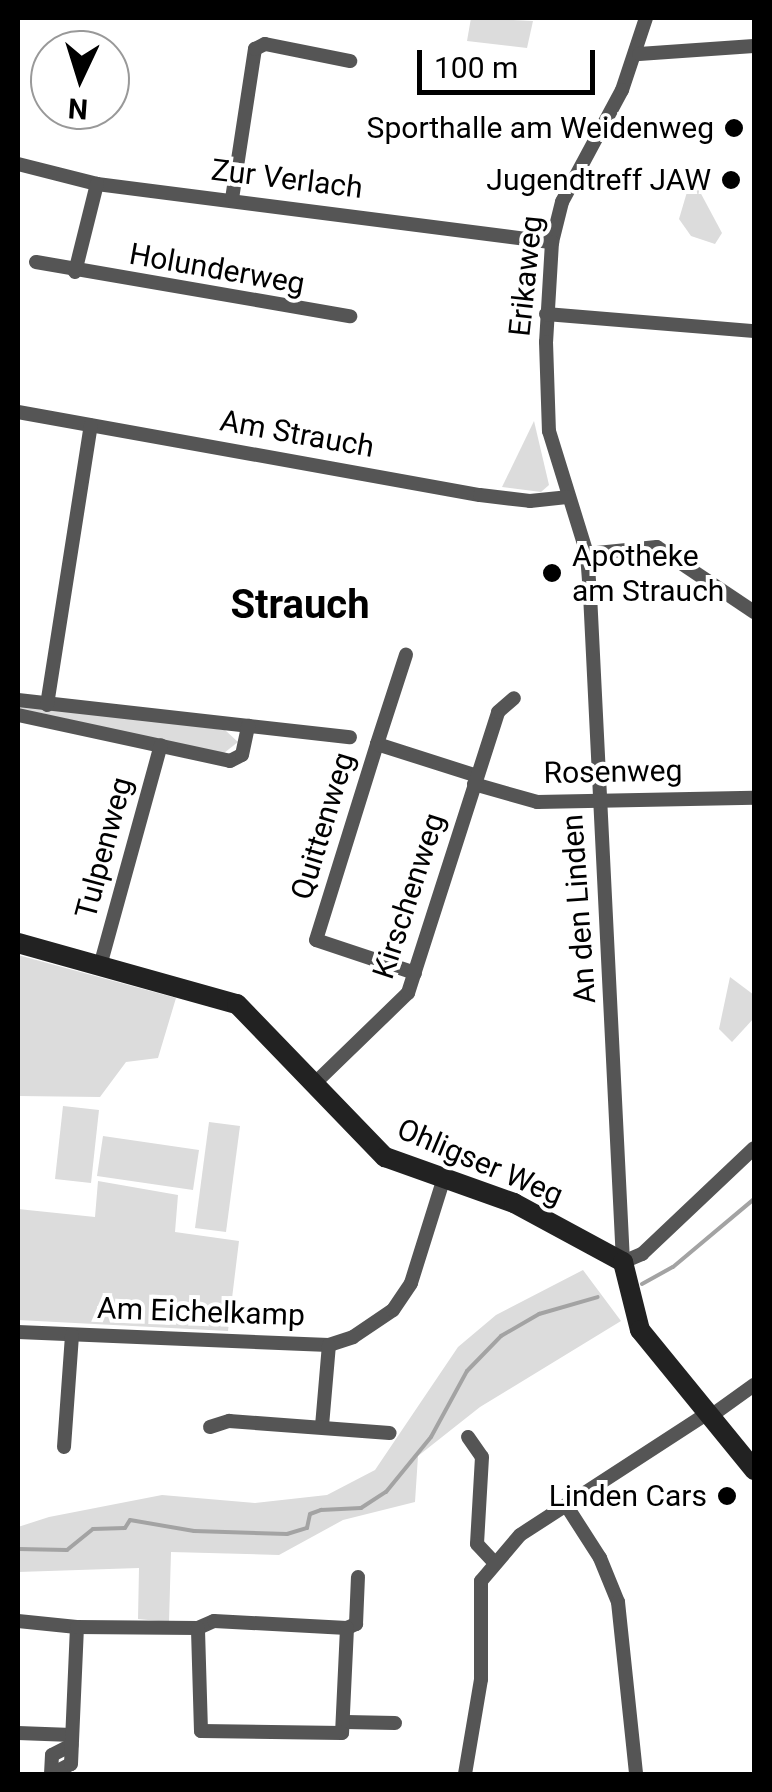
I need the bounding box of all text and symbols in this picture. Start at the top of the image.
north arrow [30,30,130,130]
scale bar [422,30,600,92]
text: 100 m [434,50,518,85]
text: N [67,91,89,126]
place label: Sporthalle am Weidenweg [367,110,714,146]
marker: Sporthalle am Weidenweg [723,117,745,139]
street label: Zur Verlach [209,152,365,206]
place label: Jugendtreff JAW [486,162,711,198]
marker: Jugendtreff JAW [720,169,742,191]
street label: Erikaweg [502,214,550,338]
street label: Holunderweg [126,236,308,302]
street label: Am Strauch [217,403,377,465]
place label: Apotheke am Strauch [572,538,724,608]
marker: Apotheke am Strauch [541,562,563,584]
district label: Strauch [230,581,370,629]
street label: Quittenweg [284,748,362,904]
street label: Rosenweg [543,753,683,791]
street label: Tulpenweg [68,773,140,923]
street label: Kirschenweg [365,809,453,983]
street label: An den Linden [554,813,604,1005]
street label: Ohligser Weg [392,1111,568,1213]
street label: Am Eichelkamp [97,1290,305,1334]
place label: Linden Cars [549,1478,707,1514]
marker: Linden Cars [716,1485,738,1507]

